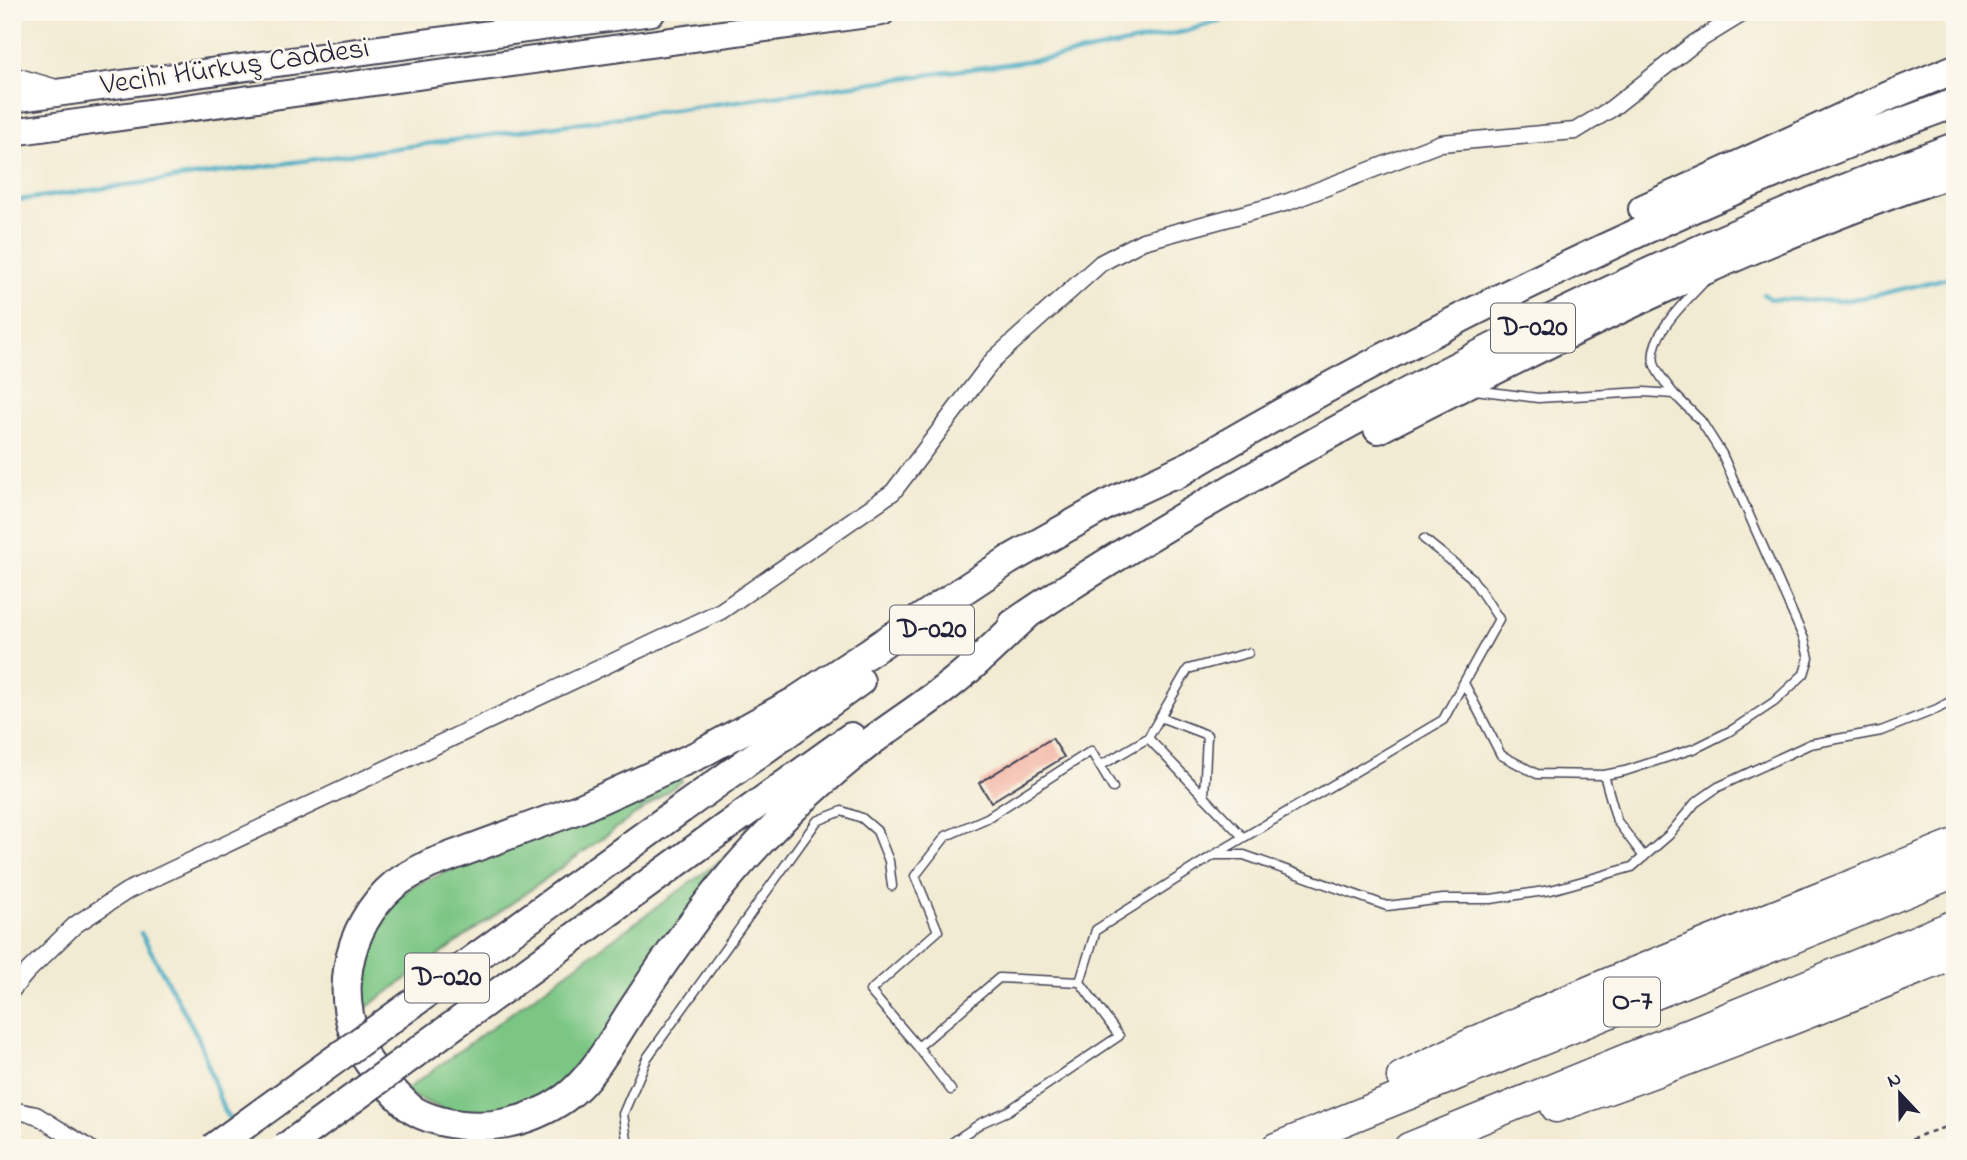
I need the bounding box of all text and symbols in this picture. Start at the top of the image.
street label: Vecihi Hürkuş Caddesi [97,27,372,109]
road number: D-020 [1491,304,1575,352]
road number: D-020 [890,606,974,654]
road number: D-020 [405,954,489,1002]
road number: O-7 [1604,978,1660,1026]
north arrow [1866,1058,1936,1128]
text: N [1884,1066,1906,1095]

